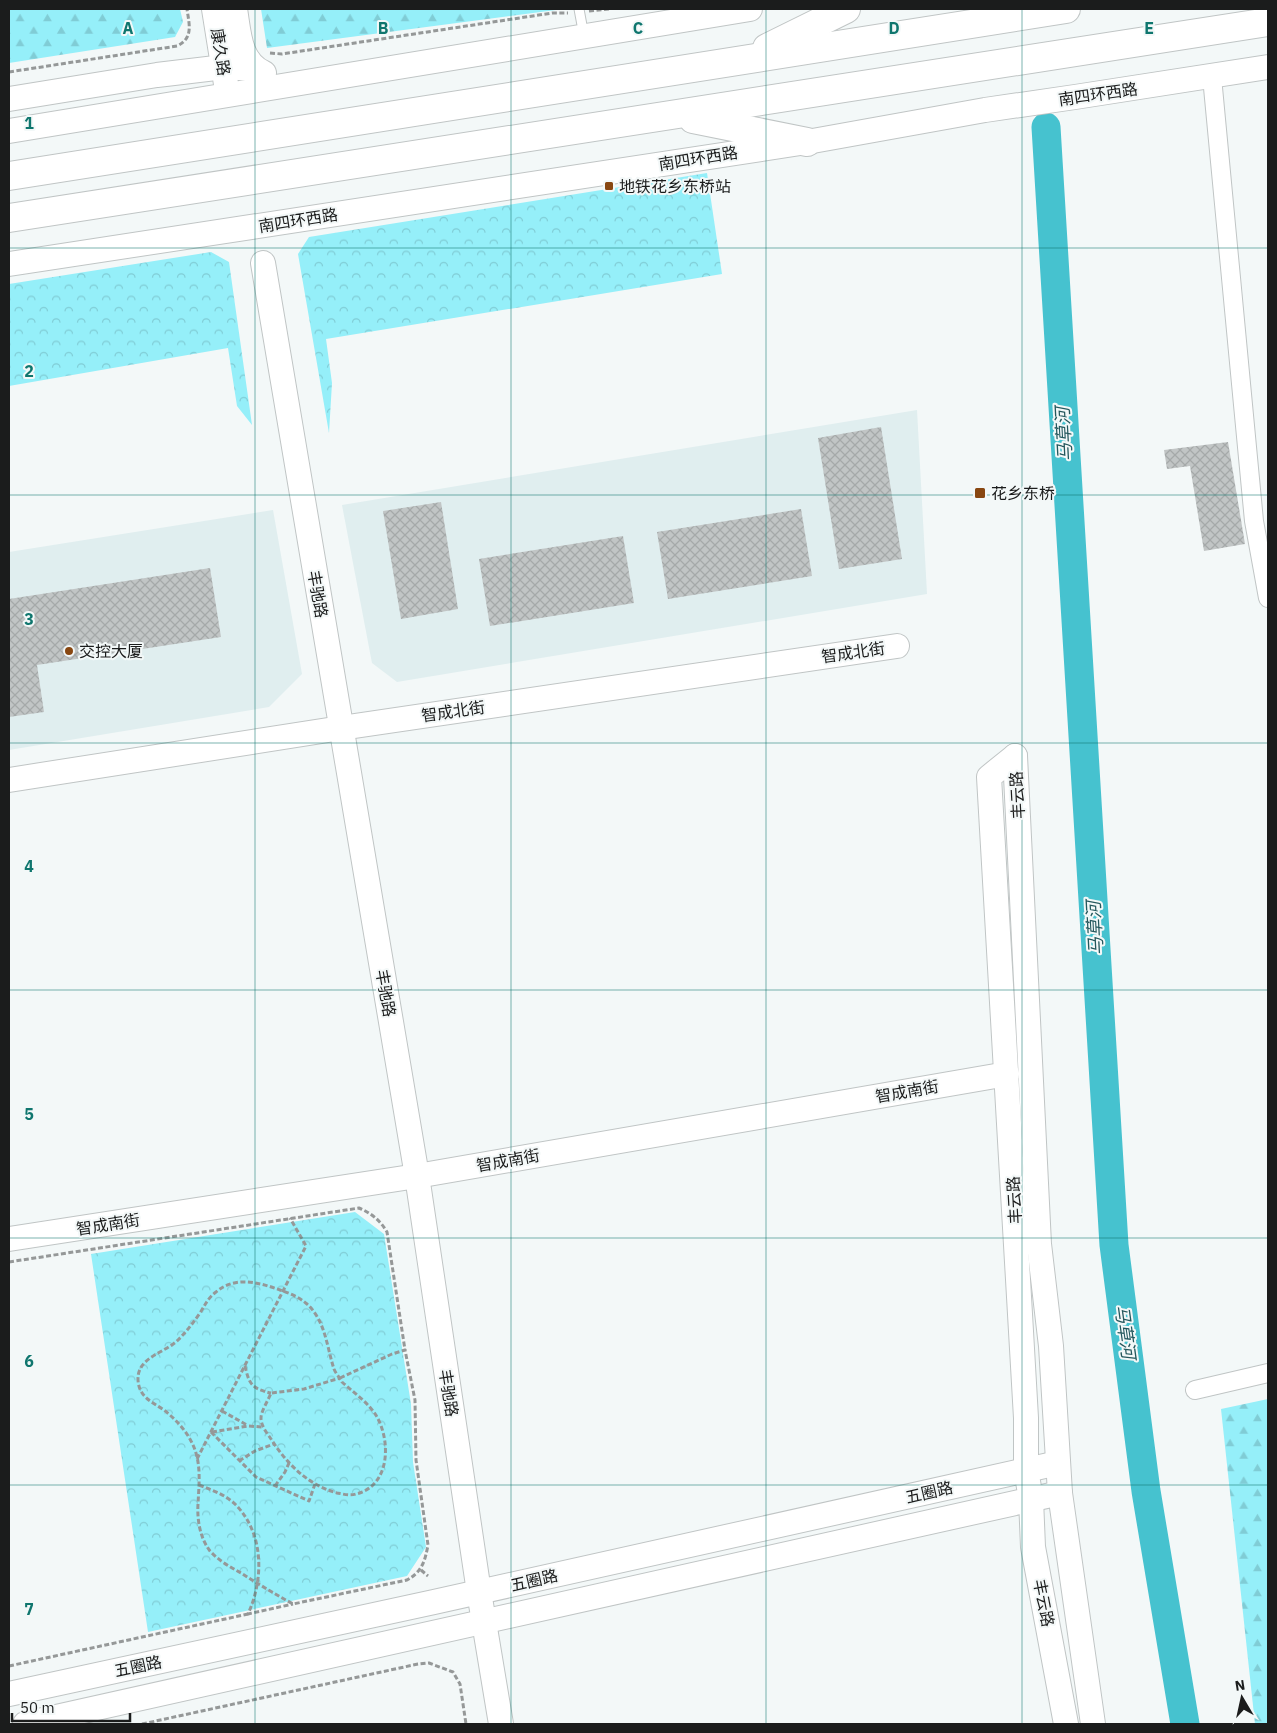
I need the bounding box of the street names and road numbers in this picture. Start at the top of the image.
street label: 康久路 [207,27,235,77]
street label: 南四环西路 [1057,79,1139,109]
street label: 南四环西路 [657,142,739,174]
street label: 南四环西路 [257,204,339,236]
street label: 丰驰路 [304,569,332,619]
street label: 智成北街 [820,638,886,666]
street label: 智成北街 [420,697,486,725]
street label: 丰云路 [1006,771,1028,819]
street label: 丰驰路 [372,968,400,1018]
street label: 智成南街 [874,1076,940,1106]
street label: 智成南街 [475,1145,541,1175]
street label: 丰云路 [1003,1176,1025,1224]
street label: 智成南街 [75,1209,141,1239]
street label: 丰驰路 [435,1368,463,1418]
street label: 五圈路 [903,1477,955,1507]
street label: 五圈路 [508,1565,560,1595]
street label: 丰云路 [1030,1578,1058,1628]
street label: 五圈路 [112,1651,164,1681]

